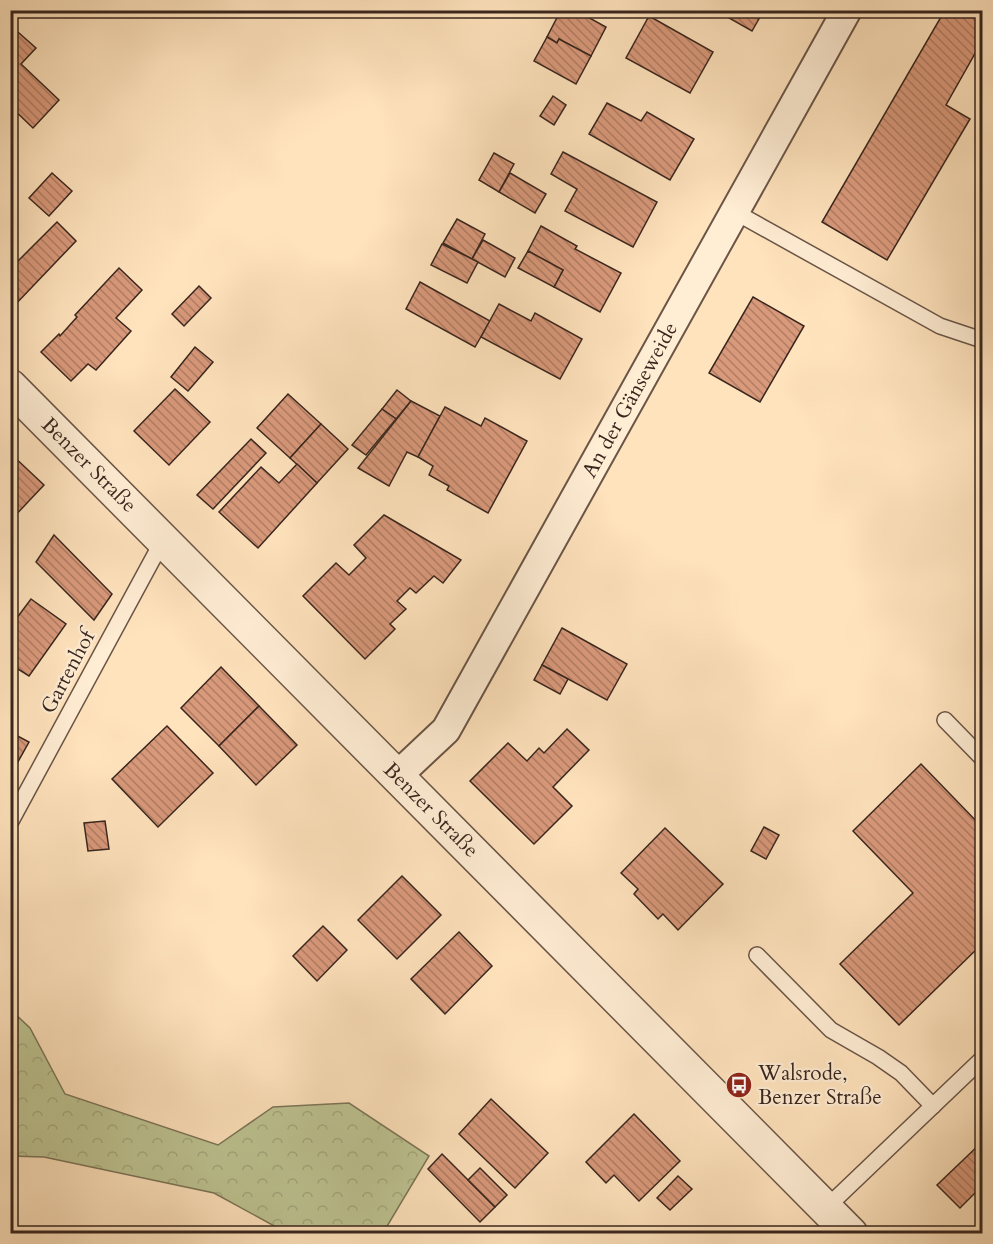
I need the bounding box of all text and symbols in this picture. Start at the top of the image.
street label: An der Gänseweide [575,317,685,483]
street label: Benzer Straße [35,411,143,519]
street label: Gartenhof [34,622,104,719]
street label: Benzer Straße [377,756,485,864]
place label: Walsrode, Benzer Straße [757,1059,882,1112]
bus stop icon: Walsrode, Benzer Straße [724,1070,754,1100]

